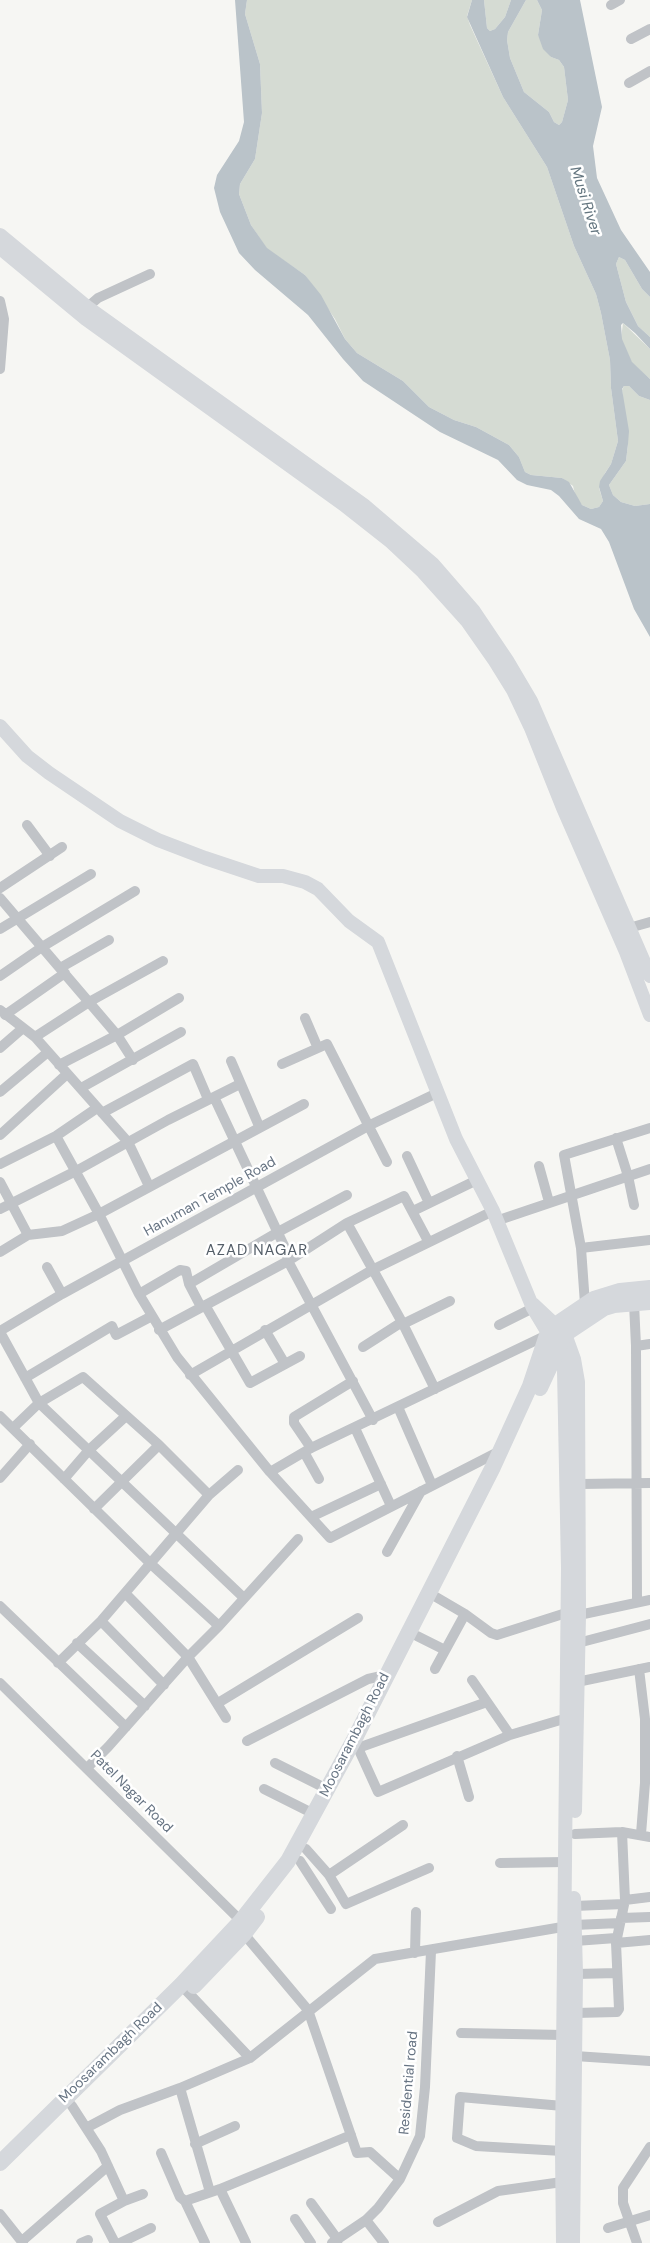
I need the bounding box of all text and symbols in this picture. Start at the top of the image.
water label: Musi River [565,164,605,238]
street label: Hanuman Temple Road [141,1154,279,1240]
district label: AZAD NAGAR [205,1242,309,1260]
street label: Moosarambagh Road [316,1670,394,1800]
street label: Patel Nagar Road [86,1747,176,1837]
street label: Moosarambagh Road [56,1999,166,2107]
street label: Residential road [396,2031,422,2135]

